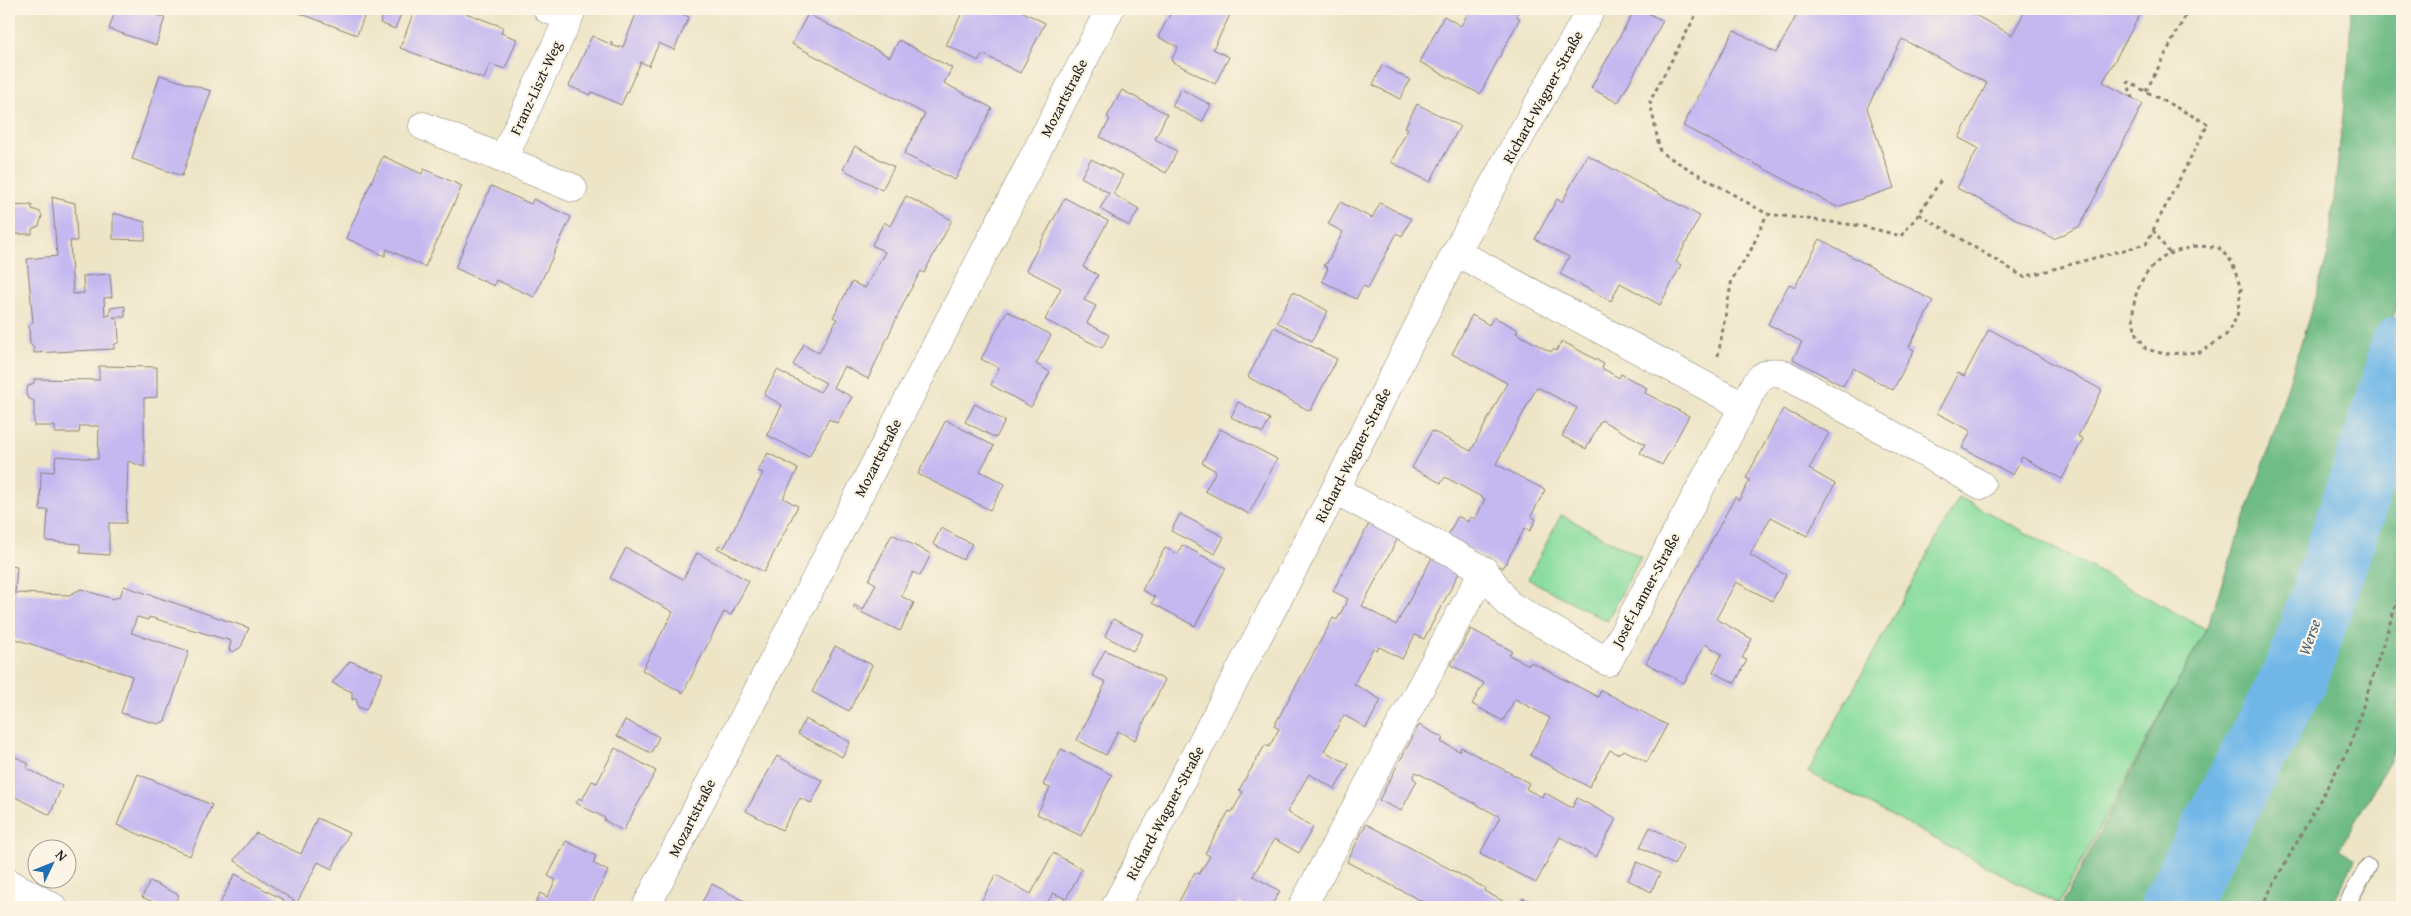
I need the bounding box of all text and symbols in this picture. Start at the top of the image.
street label: Richard-Wagner-Straße [1497,26,1588,167]
street label: Franz-Liszt-Weg [505,37,567,138]
street label: Mozartstraße [1035,55,1092,141]
street label: Richard-Wagner-Straße [1309,384,1396,526]
street label: Mozartstraße [849,415,906,501]
street label: Josef-Lanner-Straße [1606,529,1685,652]
water label: Werse [2292,615,2326,658]
street label: Richard-Wagner-Straße [1120,742,1209,884]
street label: Mozartstraße [663,775,720,861]
north arrow [28,838,78,888]
text: N [51,845,72,866]

